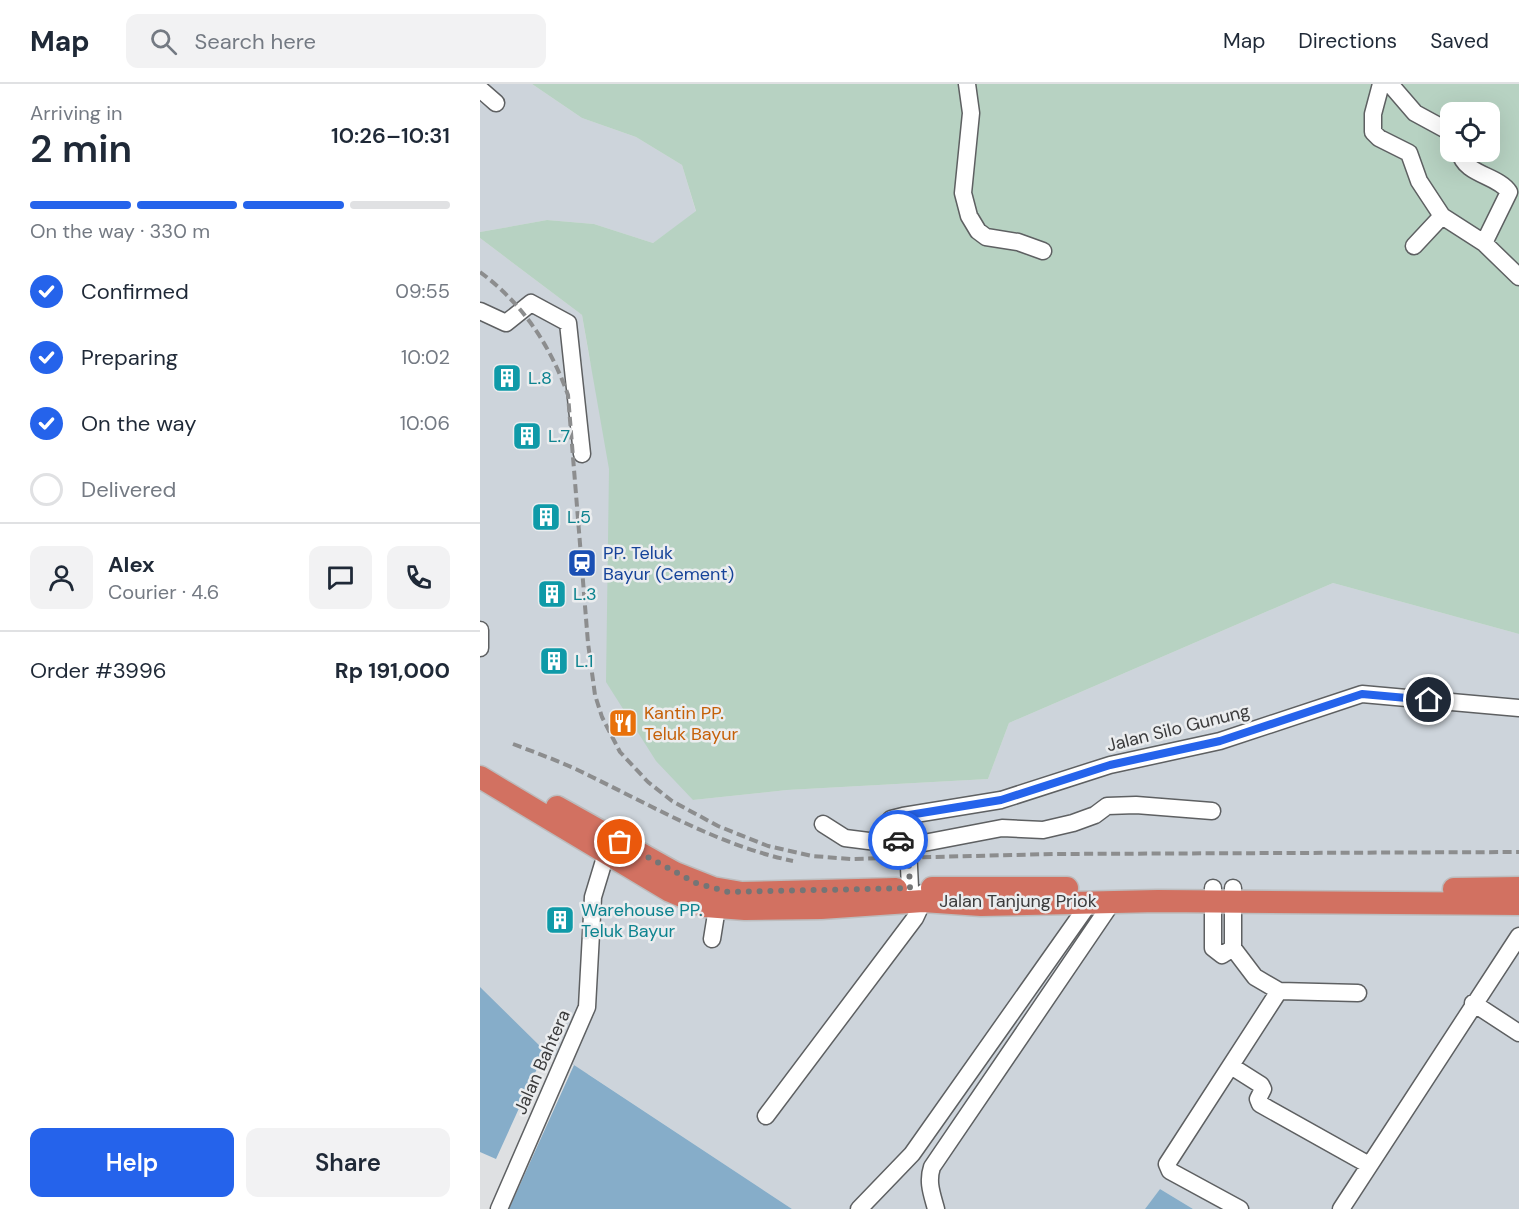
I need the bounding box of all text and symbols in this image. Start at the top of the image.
search box [126,14,546,68]
text: Map [30,23,90,60]
icon: search [147,25,180,58]
text: Search here [195,27,316,56]
text: Map [1223,27,1265,55]
text: Directions [1298,27,1397,55]
text: Saved [1430,27,1489,55]
text: Arriving in [30,100,122,126]
map controls [1440,102,1500,162]
button: locate [1440,102,1500,162]
text: 10:26–10:31 [331,121,450,150]
text: 2 min [30,123,132,174]
text: On the way · 330 m [30,218,210,244]
icon: check [30,275,63,308]
text: Confirmed [81,277,189,306]
text: 09:55 [395,278,450,304]
icon: check [30,341,63,374]
text: Preparing [81,343,178,372]
text: 10:02 [401,344,450,370]
building icon: L.8 [491,362,523,394]
place label: L.8 [528,366,552,390]
icon: check [30,407,63,440]
text: On the way [81,409,196,438]
text: 10:06 [400,410,450,436]
building icon: L.7 [511,420,543,452]
place label: L.7 [548,424,570,448]
text: Delivered [81,475,176,504]
building icon: L.5 [530,501,562,533]
place label: L.5 [567,505,591,529]
place label: PP. Teluk Bayur (Cement) [603,541,734,586]
button: person [30,546,93,609]
button: chat [309,546,372,609]
button: phone [387,546,450,609]
station icon: PP. Teluk Bayur (Cement) [566,547,598,579]
text: Alex [108,550,155,579]
building icon: L.3 [536,578,568,610]
text: Courier · 4.6 [108,579,219,605]
place label: L.3 [573,582,597,606]
building icon: L.1 [538,645,570,677]
place label: L.1 [575,649,593,673]
text: Order #3996 [30,656,167,685]
text: Rp 191,000 [335,656,450,685]
pin [1403,674,1454,725]
icon: home [1412,683,1445,716]
street label: Jalan Silo Gunung [1104,699,1252,757]
place label: Kantin PP. Teluk Bayur [644,701,739,746]
restaurant icon: Kantin PP. Teluk Bayur [607,707,639,739]
courier [868,810,928,870]
pin [594,816,645,867]
icon: car [882,824,915,857]
icon: bag [603,825,636,858]
street label: Jalan Tanjung Priok [939,889,1097,913]
place label: Warehouse PP. Teluk Bayur [581,898,702,943]
building icon: Warehouse PP. Teluk Bayur [544,904,576,936]
street label: Jalan Bahtera [508,1006,576,1118]
button: Help [30,1128,234,1197]
button: Share [246,1128,450,1197]

